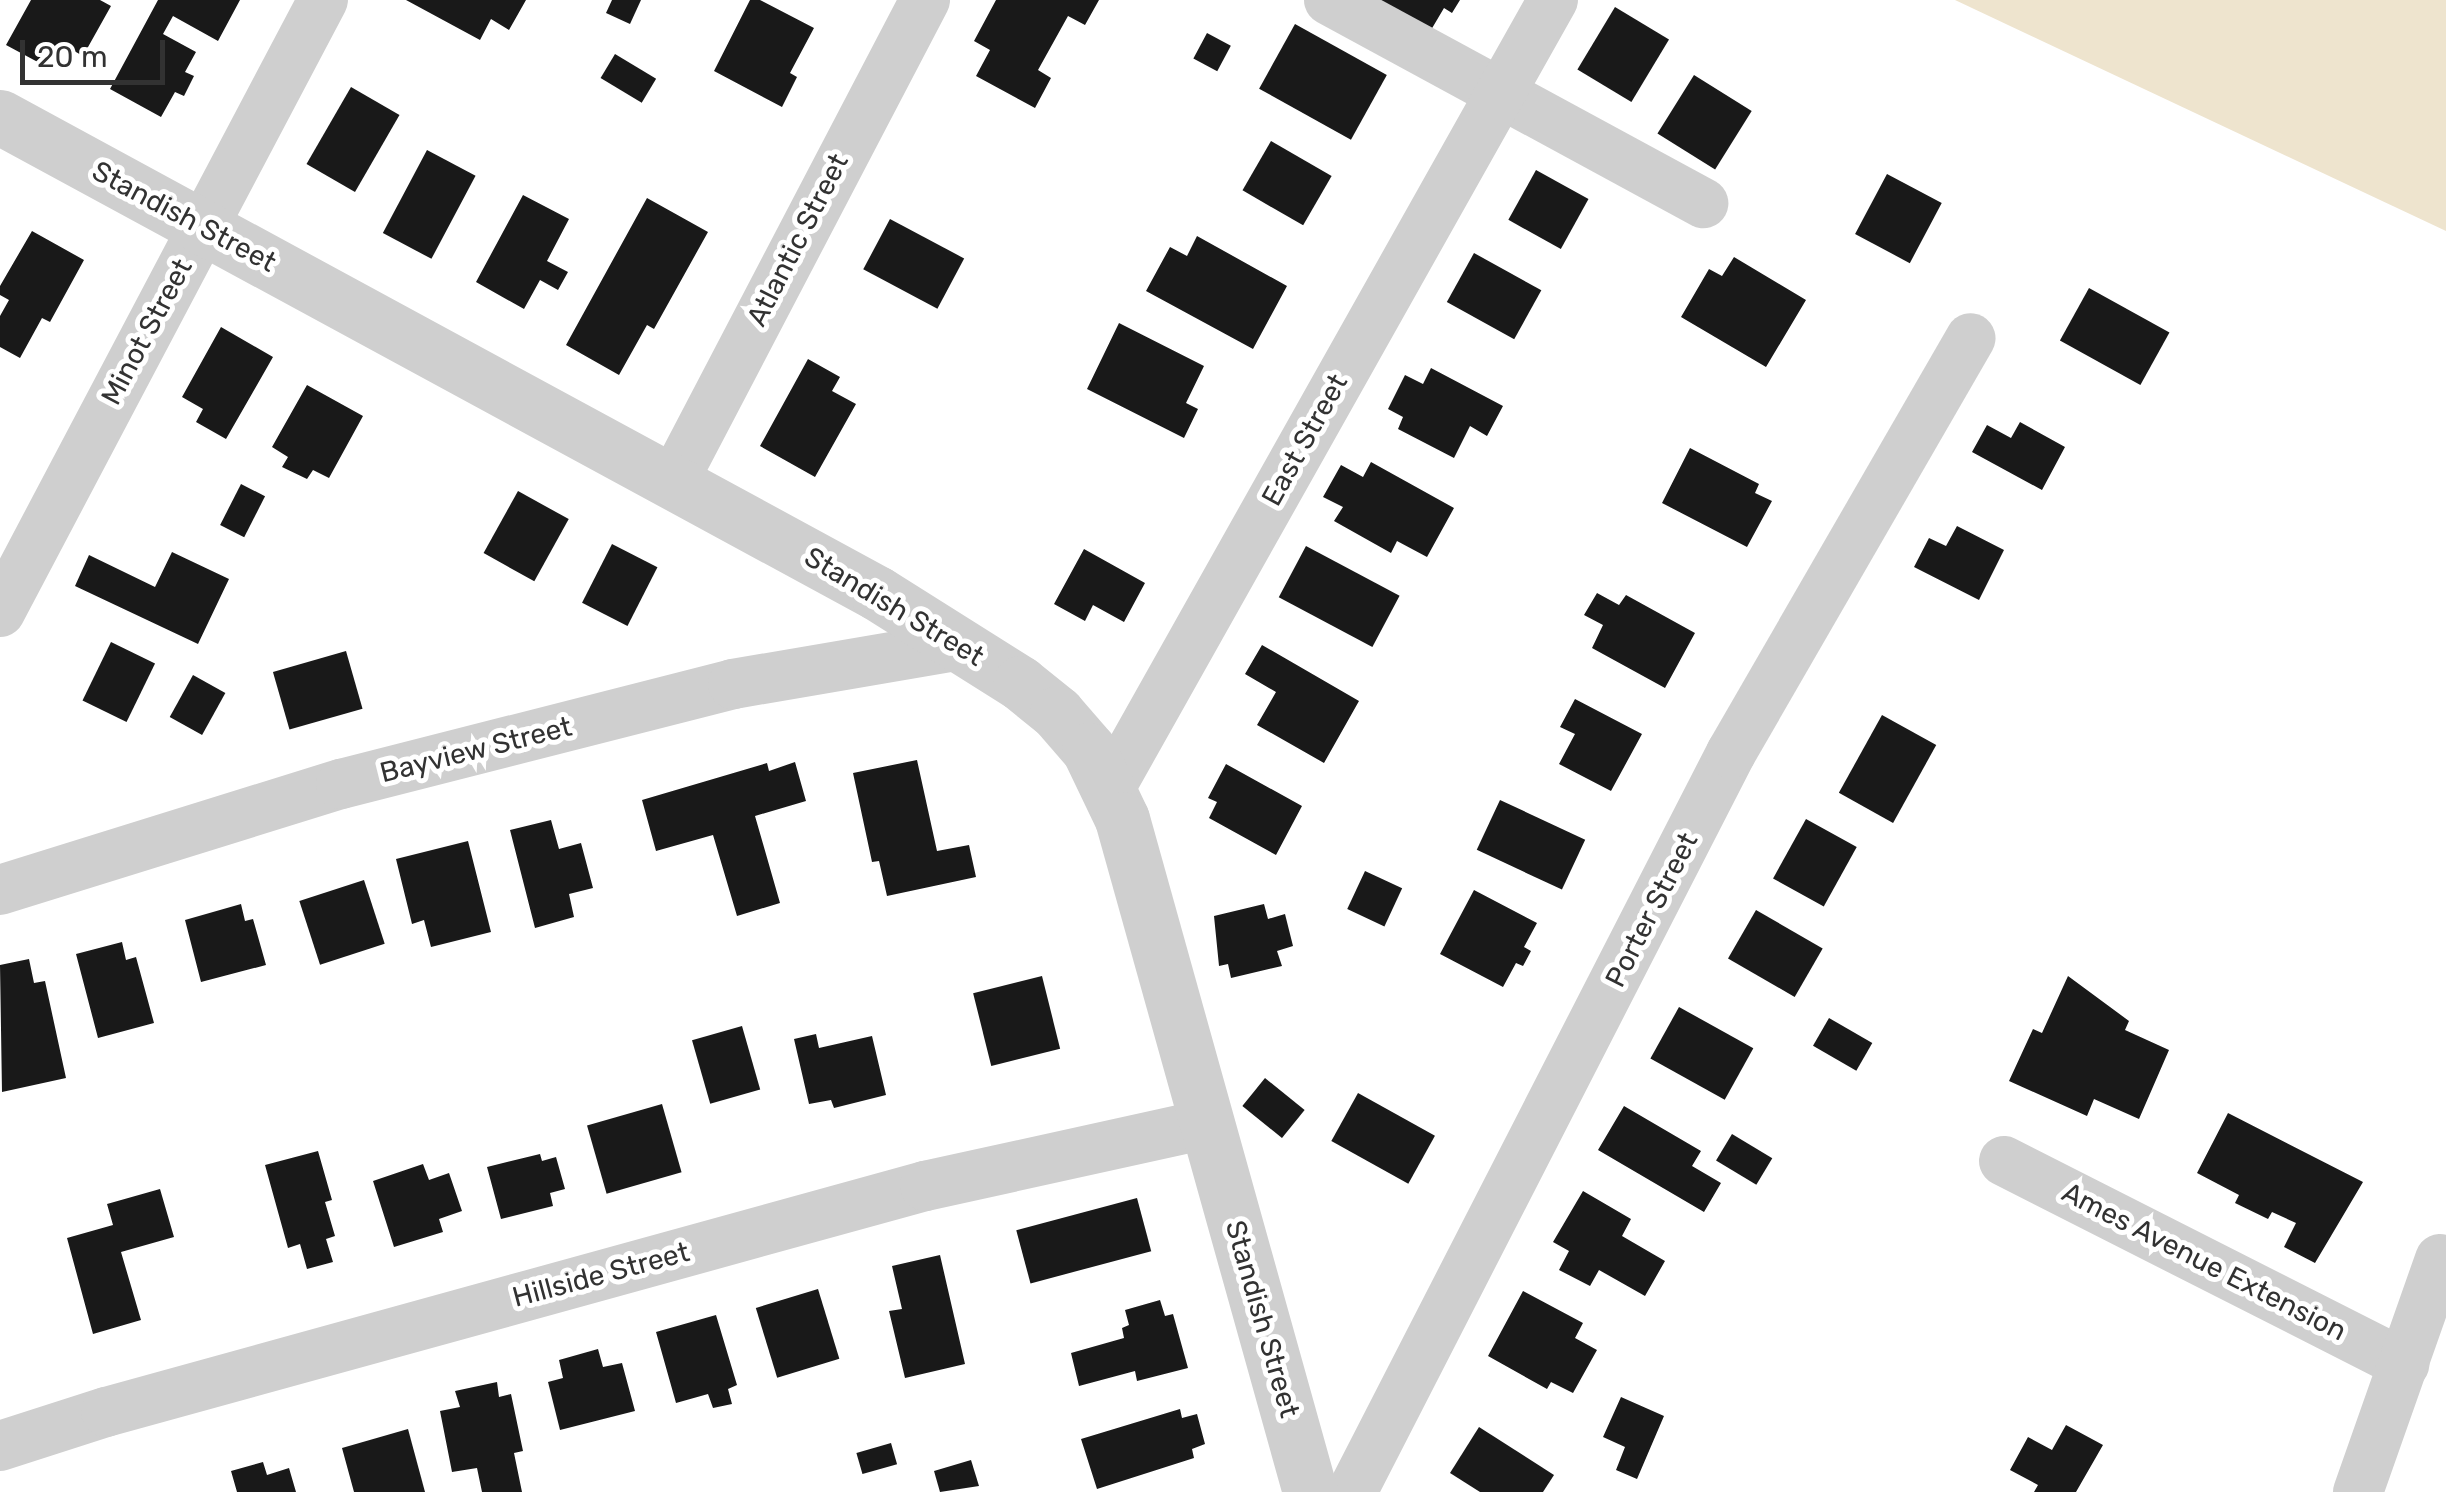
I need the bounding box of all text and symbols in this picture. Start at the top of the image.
scale bar [25,20,170,82]
text: 20 m [37,39,108,75]
street label: Atlantic Street [740,148,856,332]
street label: Standish Street [86,154,282,280]
street label: Minot Street [94,253,200,411]
street label: East Street [1255,368,1355,512]
street label: Standish Street [798,540,990,674]
street label: Bayview Street [376,710,576,790]
street label: Porter Street [1599,827,1705,993]
street label: Ames Avenue Extension [2056,1175,2352,1349]
street label: Standish Street [1218,1217,1306,1421]
street label: Hillside Street [509,1235,693,1315]

